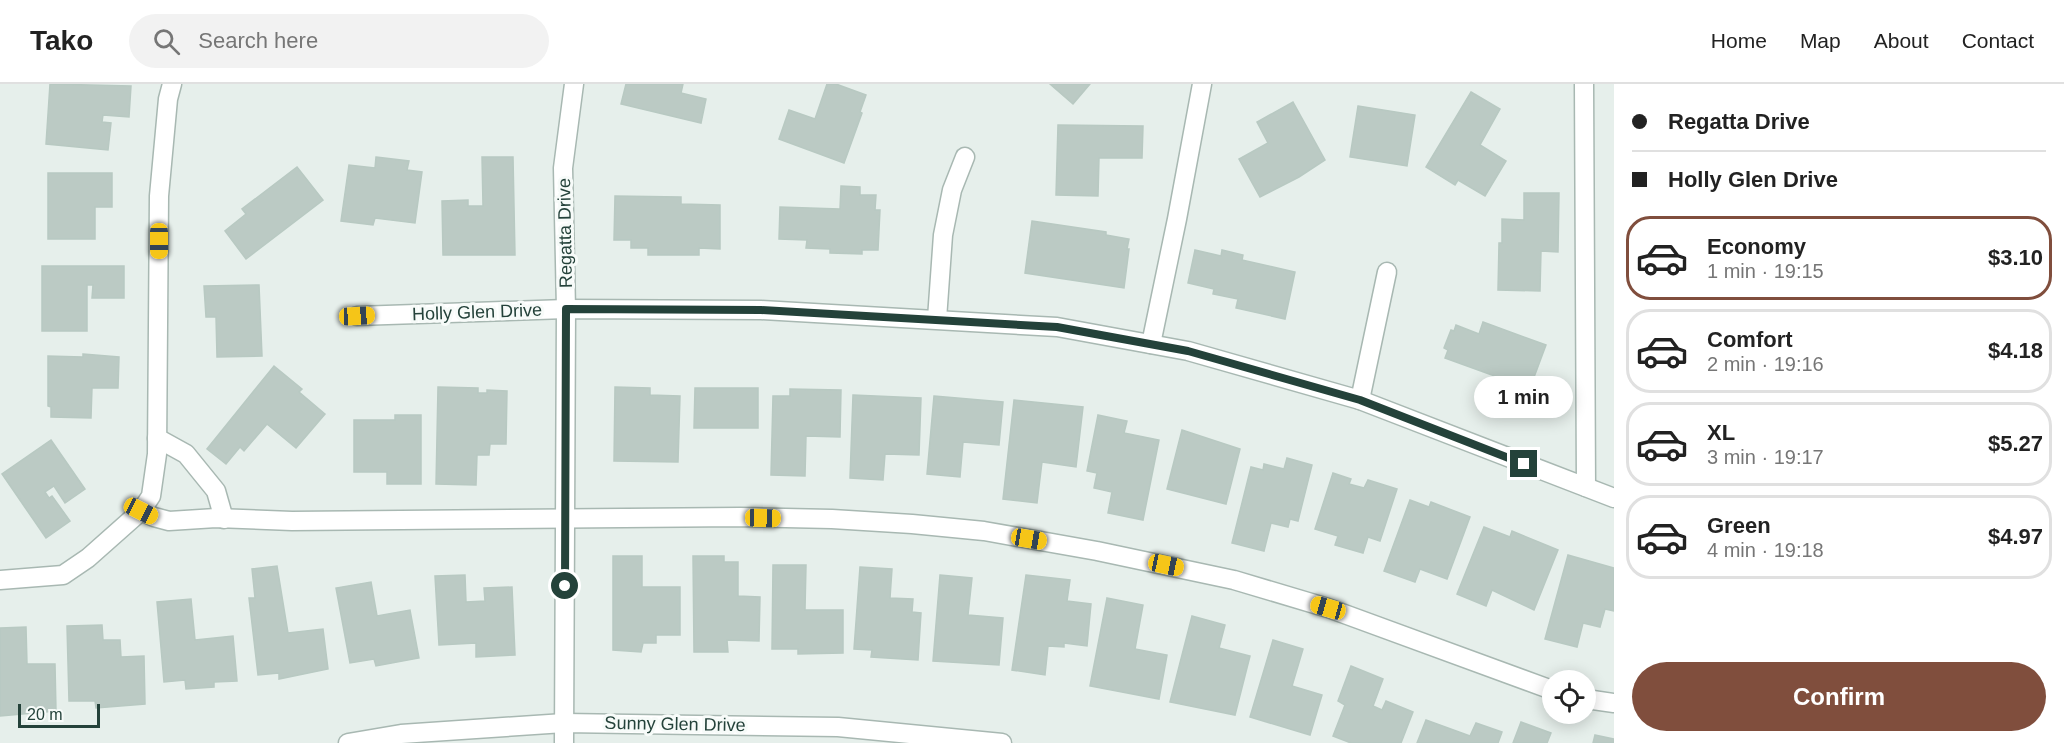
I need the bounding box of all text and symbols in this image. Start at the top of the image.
search box [129,14,549,68]
text: Tako [30,25,93,56]
icon: search [150,25,183,58]
text: Search here [198,28,318,53]
text: Home [1711,29,1767,52]
text: Map [1800,29,1841,52]
text: About [1874,29,1929,52]
text: Contact [1962,29,2034,52]
text: Regatta Drive [1668,109,1810,134]
text: Holly Glen Drive [1668,167,1838,192]
street label: Regatta Drive [554,178,576,288]
car [150,223,168,259]
icon: car [1635,231,1689,285]
text: Economy [1707,234,1806,259]
text: $3.10 [1988,245,2043,270]
text: 1 min · 19:15 [1707,260,1824,282]
street label: Holly Glen Drive [412,300,542,324]
car [339,306,375,326]
icon: car [1635,324,1689,378]
text: Comfort [1707,327,1793,352]
text: $4.18 [1988,338,2043,363]
text: 2 min · 19:16 [1707,353,1824,375]
callout: 1 min [1474,377,1574,419]
text: 1 min [1497,386,1550,408]
icon: car [1635,417,1689,471]
text: XL [1707,420,1735,445]
text: $5.27 [1988,431,2043,456]
text: 3 min · 19:17 [1707,446,1824,468]
route end [1510,450,1537,477]
car [121,495,161,527]
car [745,509,781,527]
icon: car [1635,510,1689,564]
text: Green [1707,513,1771,538]
text: $4.97 [1988,524,2043,549]
car [1010,527,1048,551]
text: 4 min · 19:18 [1707,539,1824,561]
car [1147,552,1185,578]
route start [551,572,578,599]
car [1308,594,1348,622]
button: Confirm [1632,662,2046,731]
map controls [1542,670,1596,724]
button: locate [1542,670,1596,724]
scale bar [18,701,100,728]
text: 20 m [27,706,63,723]
street label: Sunny Glen Drive [604,713,746,735]

